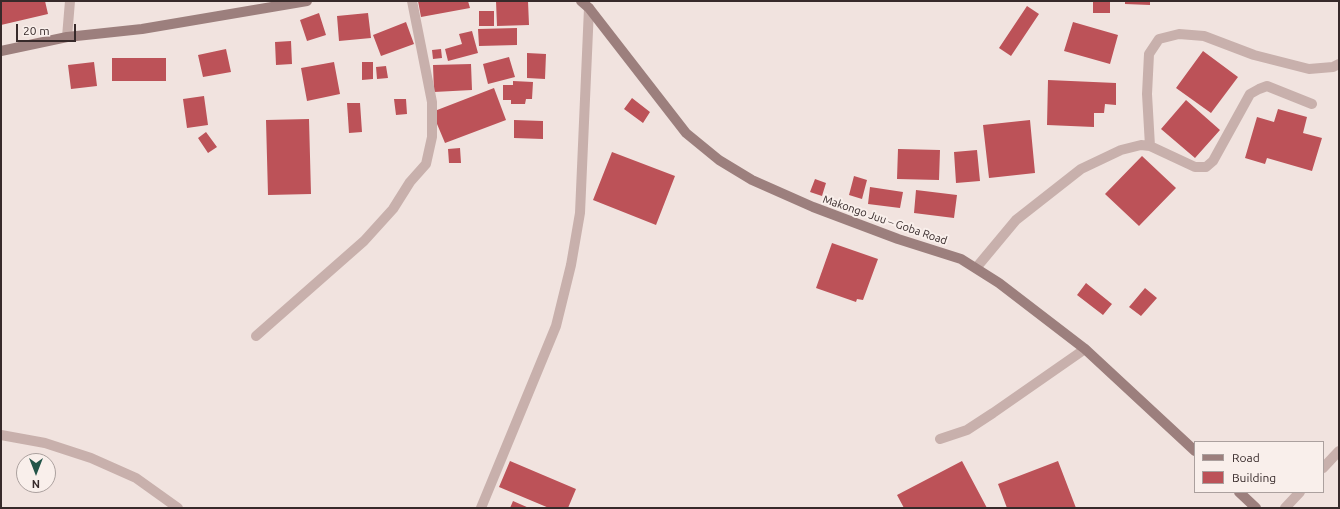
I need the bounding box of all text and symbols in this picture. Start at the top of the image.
scale bar [18,16,78,42]
text: 20 m [23,24,50,37]
street label: Makongo Juu – Goba Road [821,192,949,248]
legend [1194,441,1324,493]
text: Road [1232,451,1260,464]
north arrow [16,453,56,493]
text: Building [1232,471,1276,484]
text: N [32,478,40,490]

